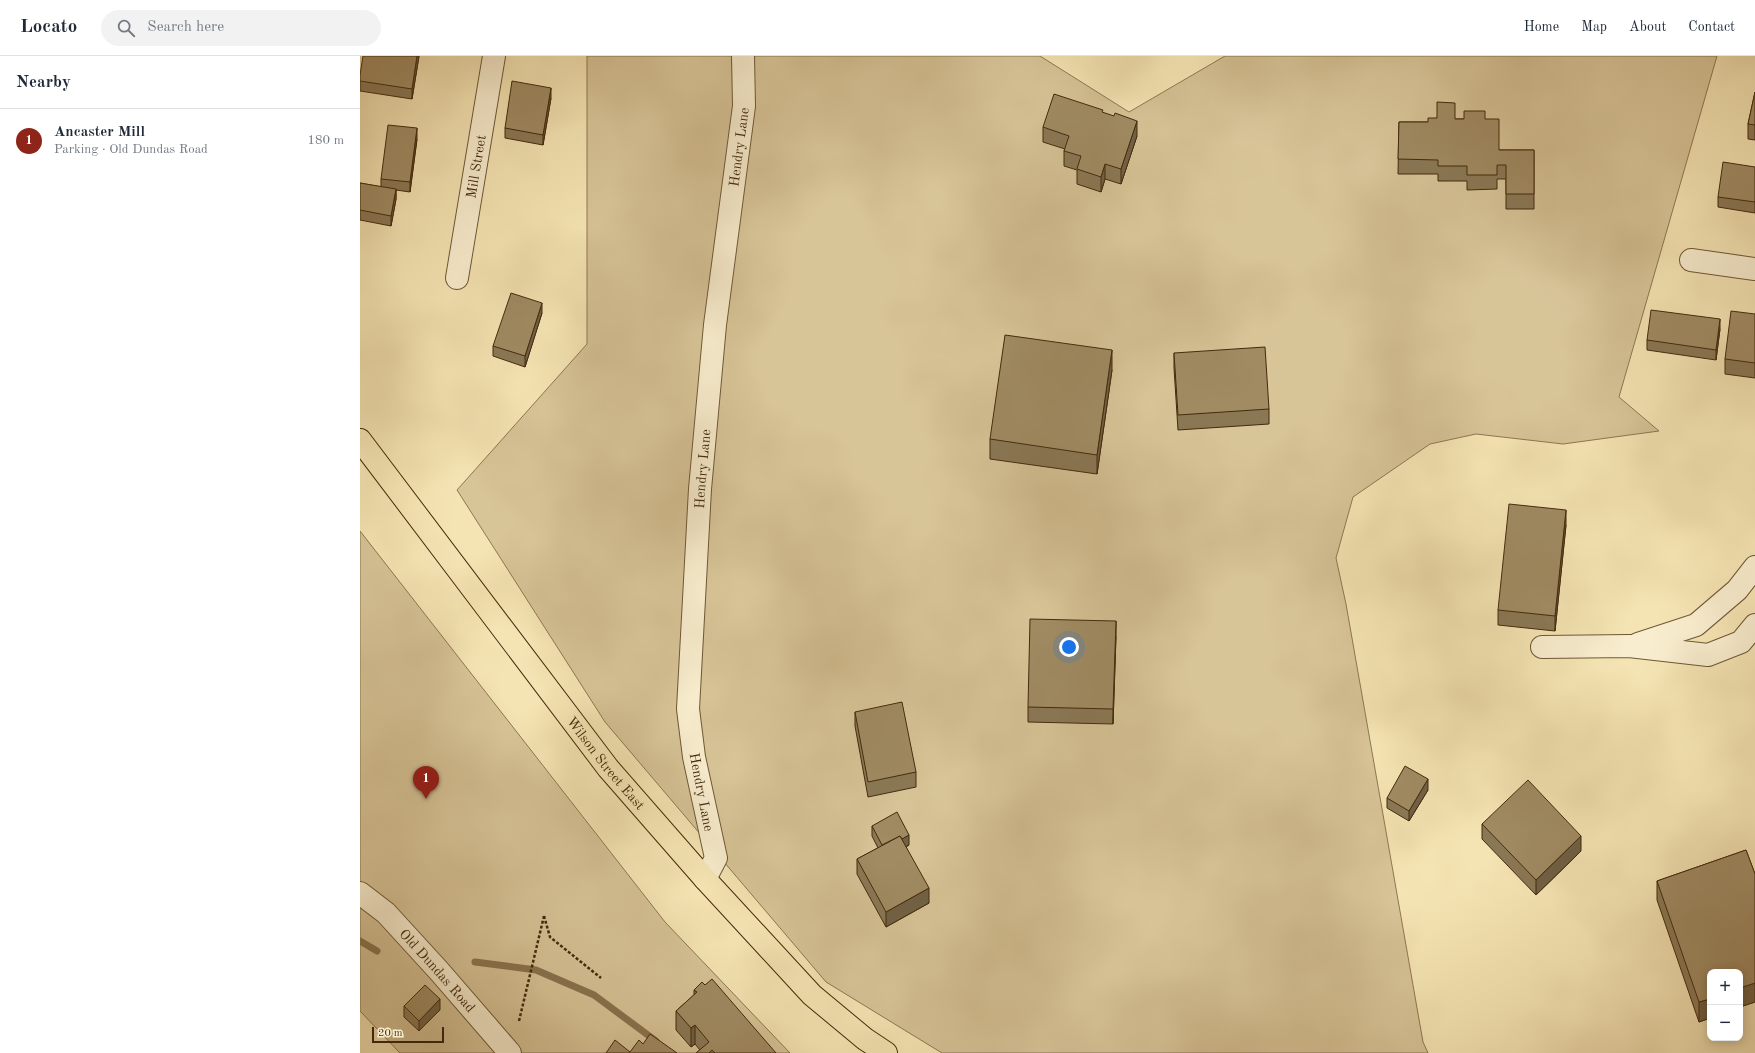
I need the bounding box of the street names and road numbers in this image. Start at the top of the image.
street label: Hendry Lane [727,107,752,188]
street label: Mill Street [464,134,489,199]
street label: Hendry Lane [693,429,713,509]
street label: Wilson Street East [564,714,647,813]
street label: Hendry Lane [687,752,715,833]
street label: Old Dundas Road [396,927,477,1015]

